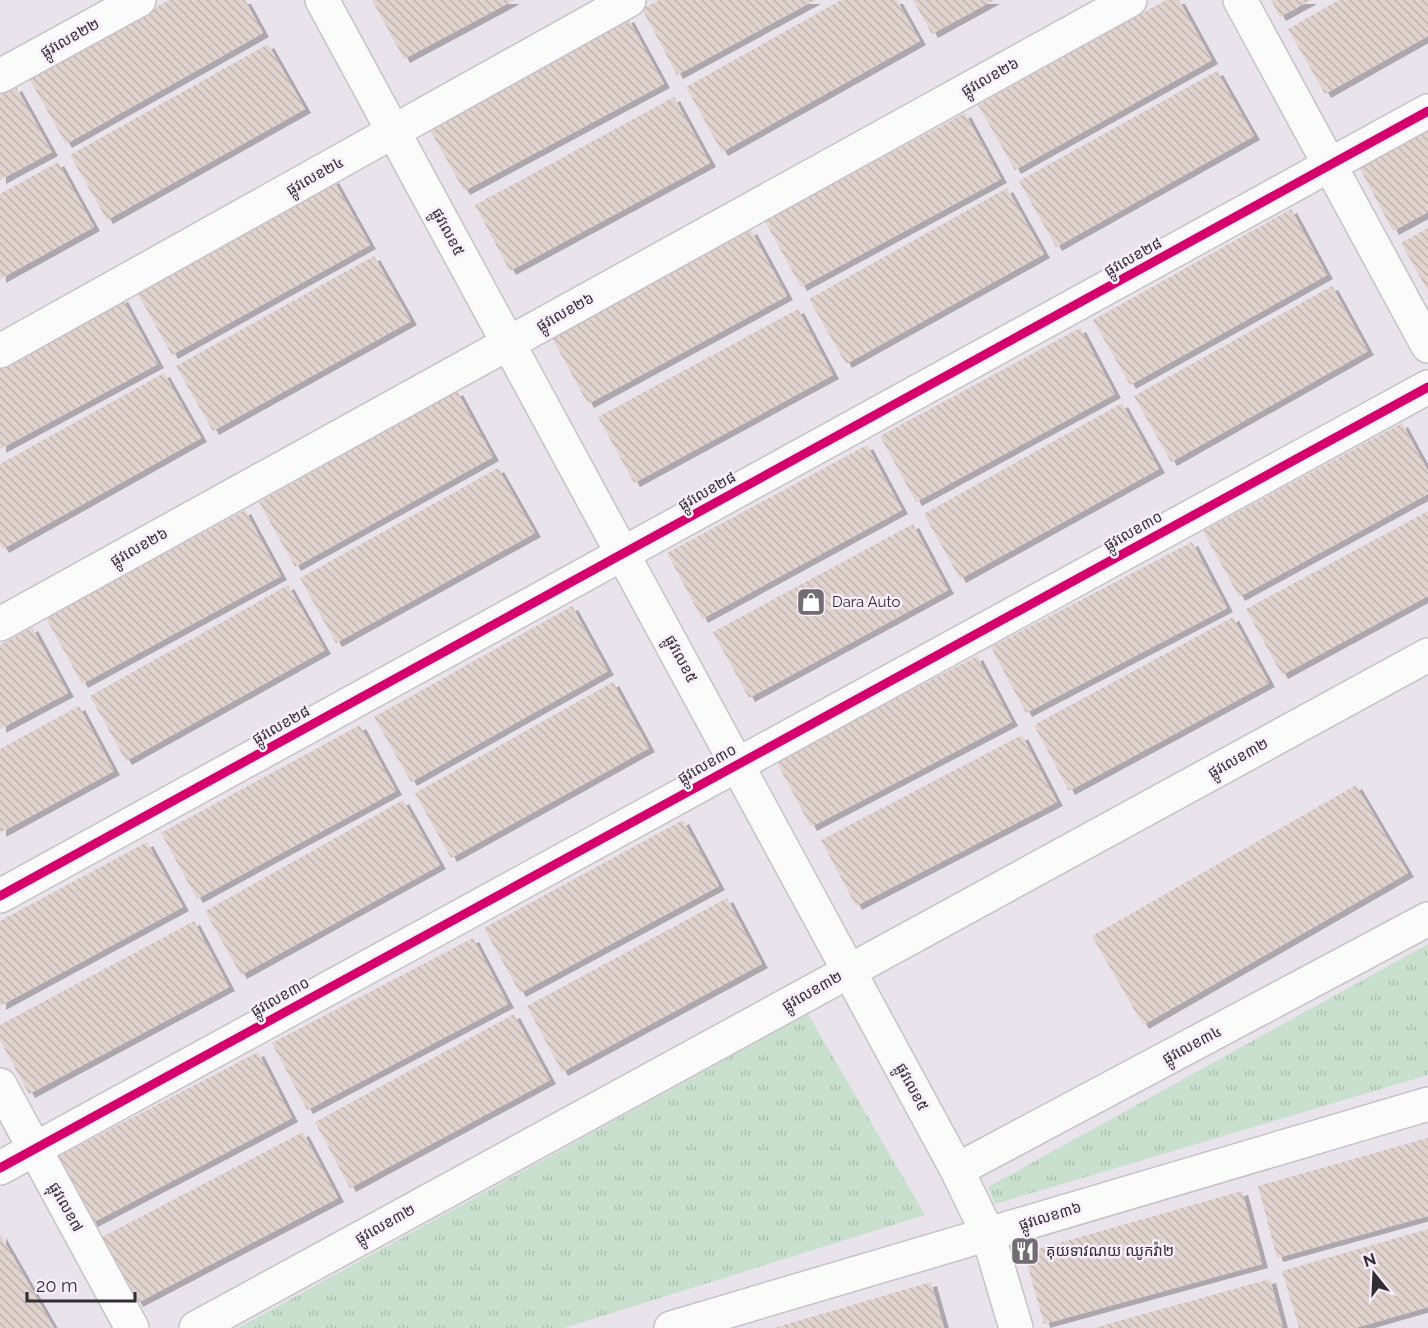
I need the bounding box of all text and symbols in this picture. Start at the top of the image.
street label: ផ្លូវលេខ២២ [37,14,105,65]
street label: ផ្លូវលេខ២៦ [958,54,1024,104]
street label: ផ្លូវលេខ២៤ [283,153,349,203]
street label: ផ្លូវលេខ៥ [424,205,468,261]
street label: ផ្លូវលេខ២៨ [1101,234,1167,284]
street label: ផ្លូវលេខ២៦ [533,289,599,339]
street label: ផ្លូវលេខ២៨ [675,468,741,518]
street label: ផ្លូវលេខ៣០ [1100,507,1168,558]
street label: ផ្លូវលេខ២៦ [107,524,173,574]
shop icon: Dara Auto [795,586,827,618]
place label: Dara Auto [832,593,900,611]
street label: ផ្លូវលេខ៥ [657,632,701,688]
street label: ផ្លូវលេខ២៨ [249,702,315,752]
street label: ផ្លូវលេខ៣២ [1205,734,1274,786]
street label: ផ្លូវលេខ៣០ [674,740,742,791]
street label: ផ្លូវលេខ៣២ [779,967,848,1019]
street label: ផ្លូវលេខ៣០ [247,973,315,1024]
street label: ផ្លូវលេខ៣៤ [1159,1022,1227,1072]
street label: ផ្លូវលេខ៥ [888,1060,932,1116]
street label: ផ្លុវលេខ៧ [41,1179,87,1237]
street label: ផ្លូវលេខ៣៦ [1016,1198,1085,1238]
street label: ផ្លូវលេខ៣២ [352,1200,421,1252]
restaurant icon: គុយទាវណយ ឈូកវ៉ា២ [1009,1235,1041,1267]
place label: គុយទាវណយ ឈូកវ៉ា២ [1046,1241,1174,1260]
north arrow [1344,1244,1404,1304]
text: N [1361,1249,1378,1271]
scale bar [27,1265,135,1303]
text: 20 m [36,1275,78,1296]

